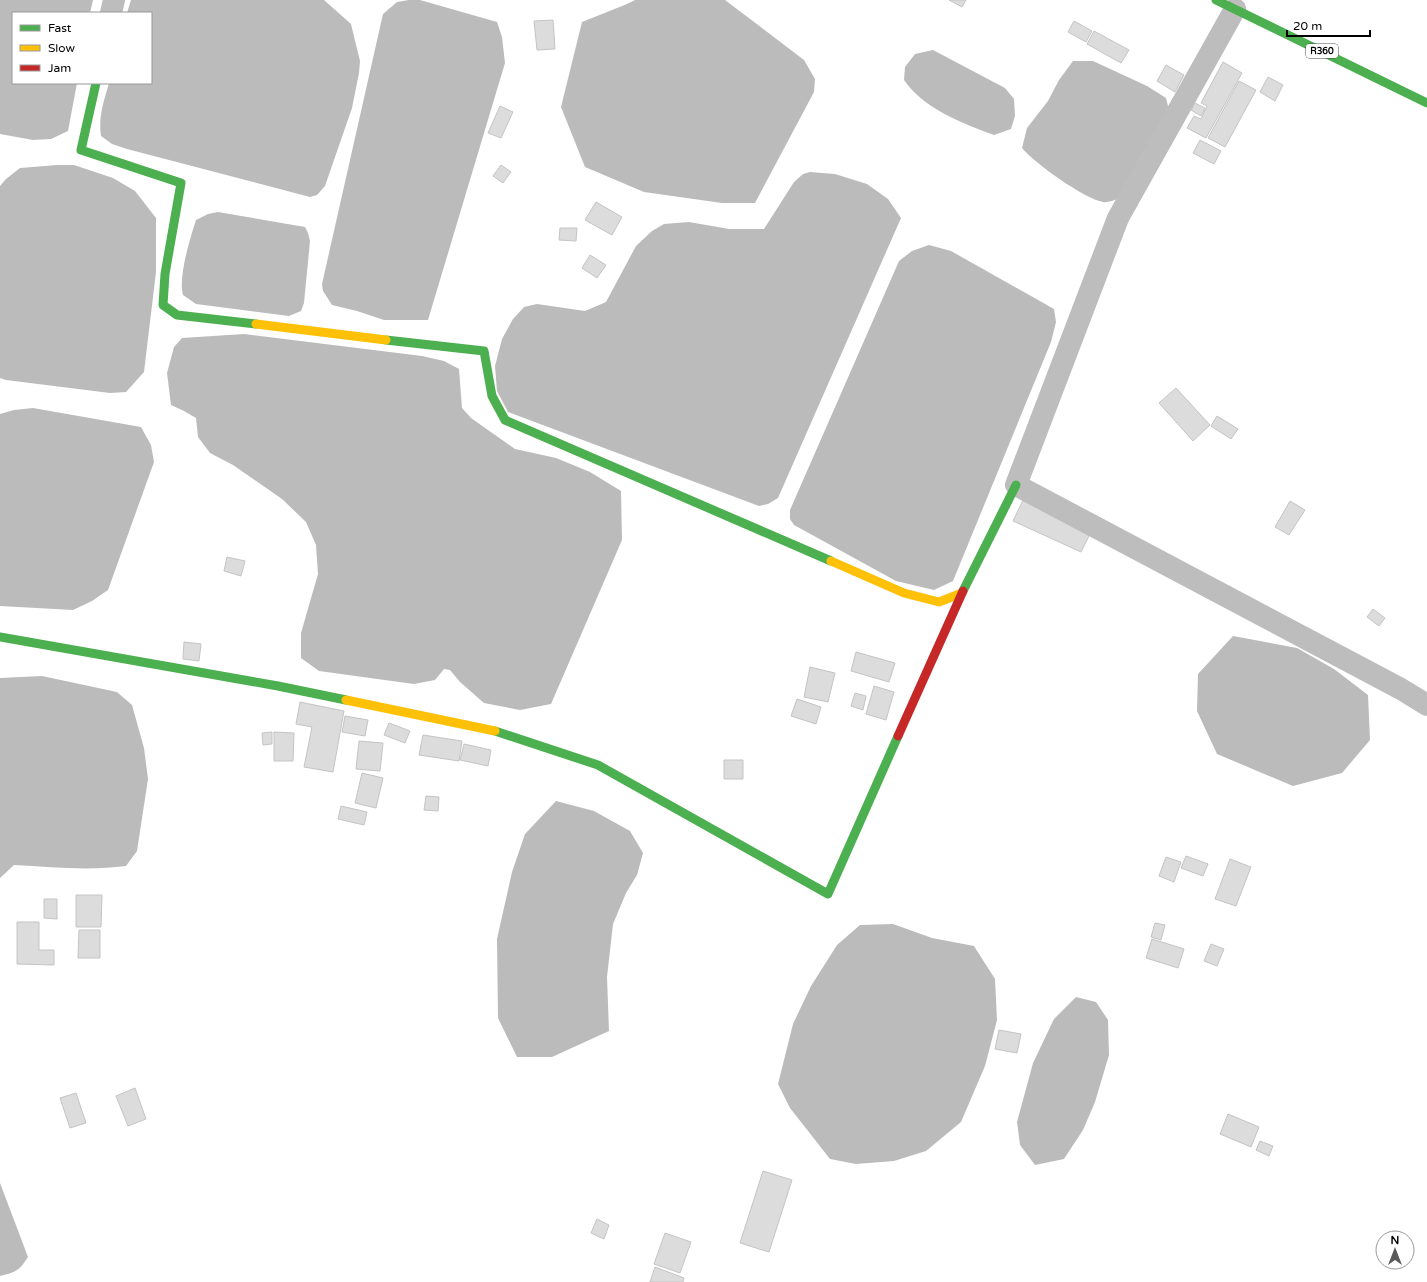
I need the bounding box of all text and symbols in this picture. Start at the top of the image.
legend [12,12,152,84]
scale bar [1287,12,1370,38]
text: 20 m [1293,19,1322,33]
text: Fast [48,21,72,35]
text: Slow [48,41,75,55]
road number: R360 [1306,44,1338,58]
text: Jam [48,61,71,75]
north arrow [1375,1230,1415,1270]
text: N [1391,1234,1399,1247]

